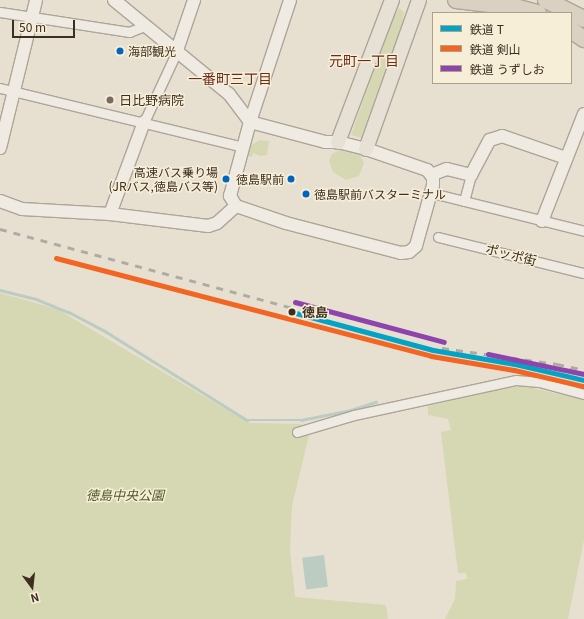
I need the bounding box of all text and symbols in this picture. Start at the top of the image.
scale bar [14,12,77,38]
legend [432,12,572,84]
text: 50 m [19,18,46,35]
text: 鉄道 T [470,20,504,37]
text: 鉄道 剣山 [470,40,521,57]
place label: 海部観光 [128,44,176,58]
marker: 海部観光 [115,46,125,56]
district label: 元町一丁目 [329,52,399,68]
text: 鉄道 うずしお [470,60,545,77]
district label: 一番町三丁目 [188,70,272,86]
place label: 日比野病院 [119,92,184,108]
marker: 日比野病院 [104,94,116,106]
place label: 高速バス乗り場 (JRバス,徳島バス等) [109,165,218,193]
place label: 徳島駅前 [236,172,284,186]
marker: 高速バス乗り場 (JRバス,徳島バス等) [221,174,231,184]
marker: 徳島駅前 [286,174,296,184]
place label: 徳島駅前バスターミナル [314,187,446,201]
marker: 徳島駅前バスターミナル [301,189,311,199]
street label: ポッポ街 [484,241,538,269]
place label: 徳島 [302,304,328,320]
marker: 徳島 [285,305,299,319]
park label: 徳島中央公園 [86,487,164,503]
north arrow [12,567,52,607]
text: N [29,590,41,607]

